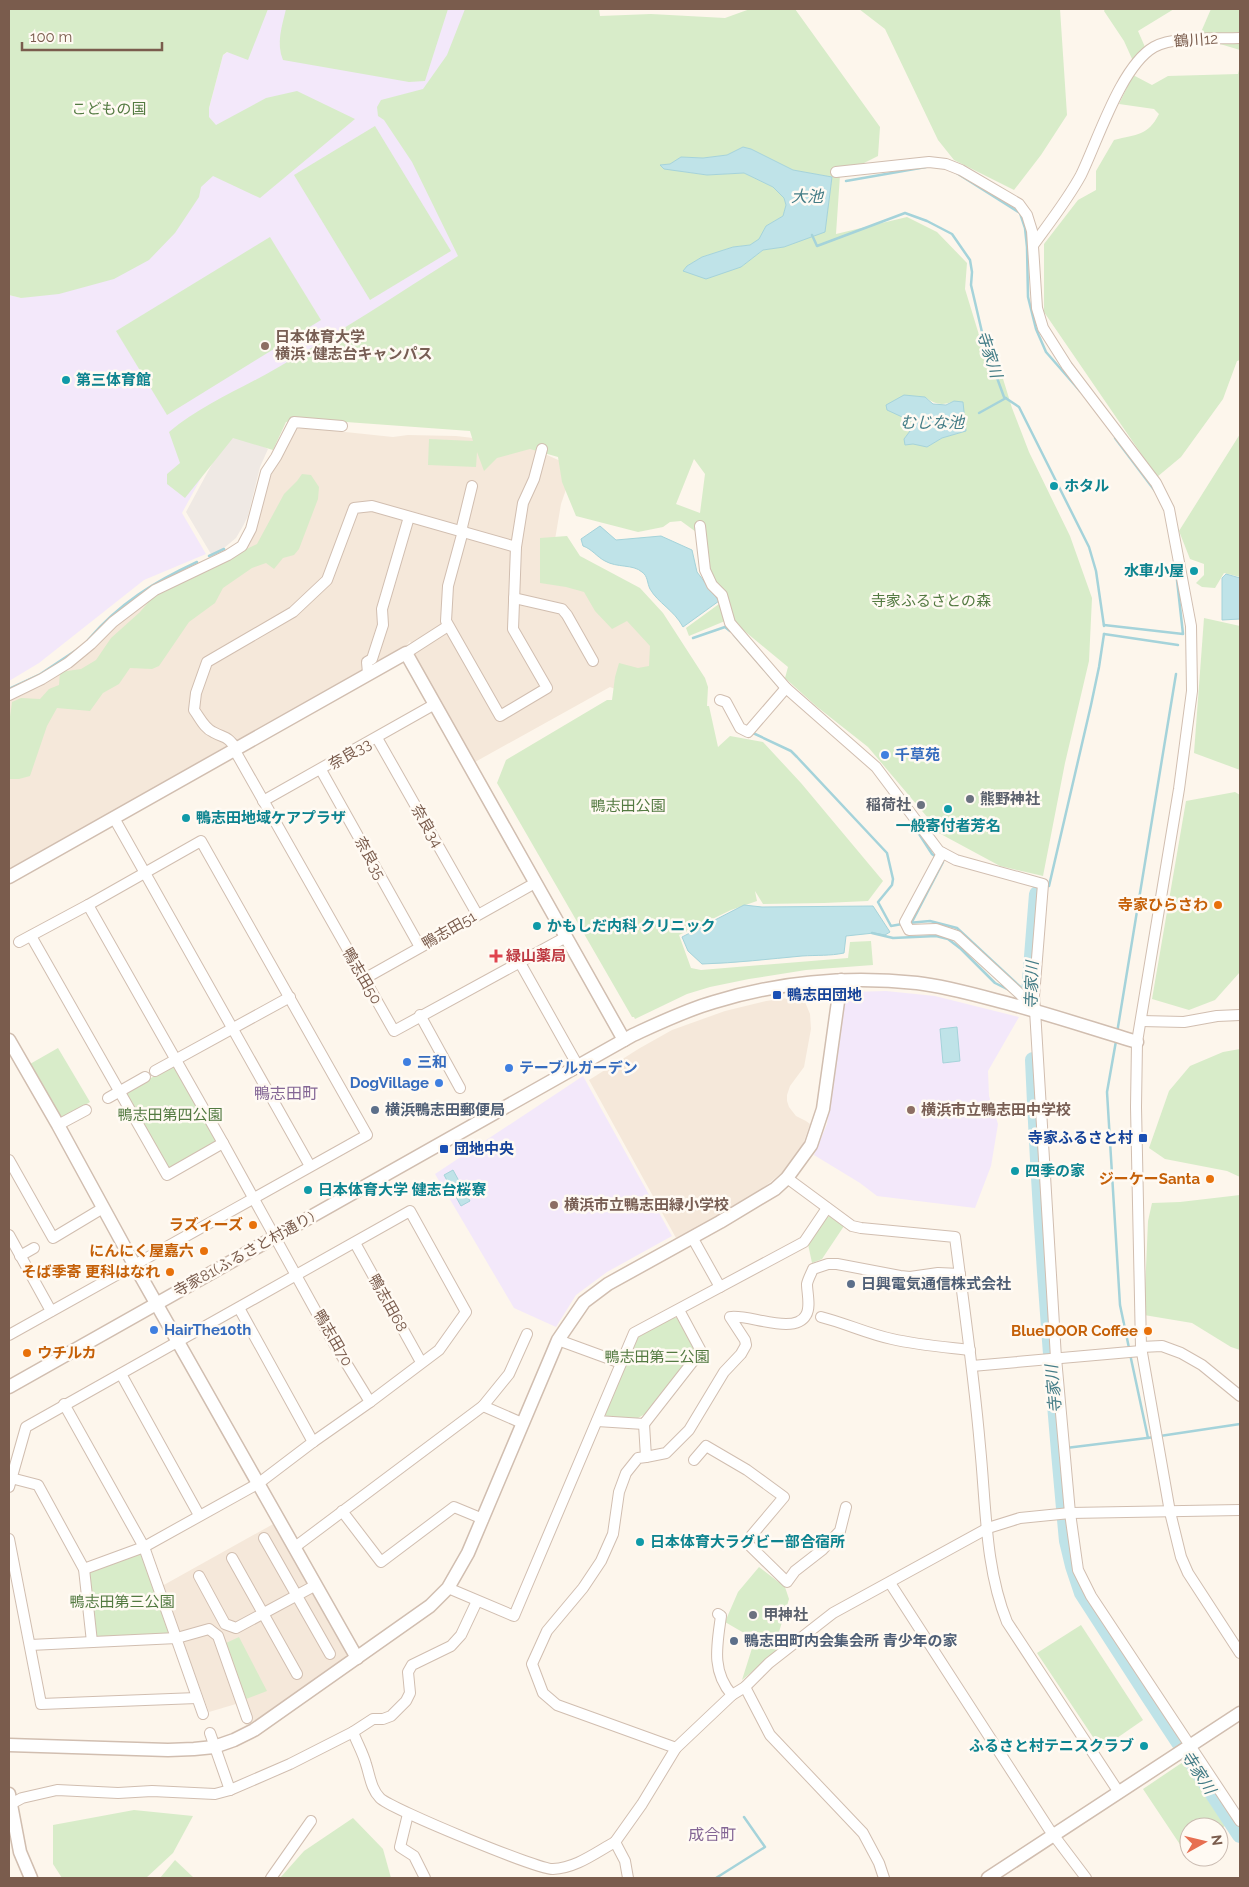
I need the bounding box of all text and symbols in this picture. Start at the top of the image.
scale bar [22,20,162,52]
text: 100 m [30,28,72,46]
street label: 鶴川12 [1173,29,1219,51]
park label: こどもの国 [71,100,147,118]
water label: 大池 [791,187,825,206]
place label: 日本体育大学 横浜･健志台キャンパス [275,328,433,363]
water label: 寺家川 [973,328,1007,382]
marker: 日本体育大学 横浜･健志台キャンパス [259,340,271,352]
place label: 第三体育館 [76,371,151,389]
marker: 第三体育館 [60,374,72,386]
water label: むじな池 [900,413,966,432]
place label: ホタル [1064,477,1109,495]
marker: ホタル [1048,480,1060,492]
place label: 水車小屋 [1124,562,1184,580]
marker: 水車小屋 [1188,565,1200,577]
park label: 寺家ふるさとの森 [871,592,991,610]
street label: 奈良33 [326,735,374,773]
place label: 千草苑 [895,746,940,764]
marker: 千草苑 [879,749,891,761]
place label: 熊野神社 [980,790,1040,808]
marker: 熊野神社 [964,793,976,805]
place label: 稲荷社 [866,796,911,814]
park label: 鴨志田公園 [590,797,666,815]
marker: 稲荷社 [915,799,927,811]
street label: 奈良34 [408,801,446,851]
marker: 一般寄付者芳名 [942,803,954,815]
place label: 鴨志田地域ケアプラザ [196,809,346,827]
marker: 鴨志田地域ケアプラザ [180,812,192,824]
place label: 一般寄付者芳名 [895,817,1001,835]
street label: 奈良35 [351,833,389,883]
place label: 寺家ひらさわ [1118,896,1208,914]
marker: 寺家ひらさわ [1212,899,1224,911]
street label: 鴨志田51 [419,907,480,953]
place label: かもしだ内科 クリニック [547,917,716,935]
marker: かもしだ内科 クリニック [531,920,543,932]
street label: 鴨志田50 [339,944,385,1008]
place label: 緑山薬局 [506,947,566,965]
marker: 緑山薬局 [490,950,502,962]
water label: 寺家川 [1021,959,1042,1009]
place label: 鴨志田団地 [787,986,862,1004]
marker: 鴨志田団地 [771,989,783,1001]
place label: 三和 [417,1053,447,1071]
marker: 三和 [401,1056,413,1068]
place label: テーブルガーデン [519,1059,638,1077]
marker: テーブルガーデン [503,1062,515,1074]
place label: DogVillage [350,1074,429,1092]
marker: DogVillage [433,1077,445,1089]
district label: 鴨志田町 [254,1084,318,1103]
place label: 横浜鴨志田郵便局 [385,1101,505,1119]
place label: 横浜市立鴨志田中学校 [921,1101,1071,1119]
marker: 横浜鴨志田郵便局 [369,1104,381,1116]
marker: 横浜市立鴨志田中学校 [905,1104,917,1116]
park label: 鴨志田第四公園 [117,1106,223,1124]
place label: 寺家ふるさと村 [1028,1129,1133,1147]
marker: 寺家ふるさと村 [1137,1132,1149,1144]
place label: 団地中央 [454,1140,514,1158]
marker: 団地中央 [438,1143,450,1155]
place label: 四季の家 [1025,1162,1085,1180]
marker: 四季の家 [1009,1165,1021,1177]
place label: ジーケーSanta [1099,1170,1200,1188]
marker: ジーケーSanta [1204,1173,1216,1185]
place label: 日本体育大学 健志台桜寮 [318,1181,487,1199]
marker: 日本体育大学 健志台桜寮 [302,1184,314,1196]
place label: 横浜市立鴨志田緑小学校 [564,1196,729,1214]
marker: 横浜市立鴨志田緑小学校 [548,1199,560,1211]
street label: 寺家81(ふるさと村通り) [170,1208,318,1300]
place label: ラズィーズ [169,1216,243,1234]
marker: ラズィーズ [247,1219,259,1231]
place label: にんにく屋嘉六 [89,1242,194,1260]
marker: にんにく屋嘉六 [198,1245,210,1257]
place label: そば季寄 更科はなれ [21,1263,160,1281]
marker: そば季寄 更科はなれ [164,1266,176,1278]
street label: 鴨志田68 [365,1271,411,1335]
place label: 日興電気通信株式会社 [861,1275,1011,1293]
marker: 日興電気通信株式会社 [845,1278,857,1290]
street label: 鴨志田70 [310,1307,356,1369]
place label: HairThe10th [164,1321,251,1339]
place label: BlueDOOR Coffee [1011,1322,1138,1340]
marker: HairThe10th [148,1324,160,1336]
marker: BlueDOOR Coffee [1142,1325,1154,1337]
place label: ウチルカ [37,1344,97,1362]
marker: ウチルカ [21,1347,33,1359]
park label: 鴨志田第二公園 [604,1348,710,1366]
water label: 寺家川 [1042,1362,1065,1414]
place label: 日本体育大ラグビー部合宿所 [650,1533,845,1551]
marker: 日本体育大ラグビー部合宿所 [634,1536,646,1548]
park label: 鴨志田第三公園 [69,1593,175,1611]
place label: 甲神社 [763,1606,808,1624]
marker: 甲神社 [747,1609,759,1621]
place label: 鴨志田町内会集会所 青少年の家 [744,1632,958,1650]
marker: 鴨志田町内会集会所 青少年の家 [728,1635,740,1647]
place label: ふるさと村テニスクラブ [969,1737,1134,1755]
marker: ふるさと村テニスクラブ [1138,1740,1150,1752]
water label: 寺家川 [1178,1747,1221,1799]
north arrow [1179,1817,1229,1867]
district label: 成合町 [688,1825,736,1844]
text: N [1208,1834,1226,1847]

